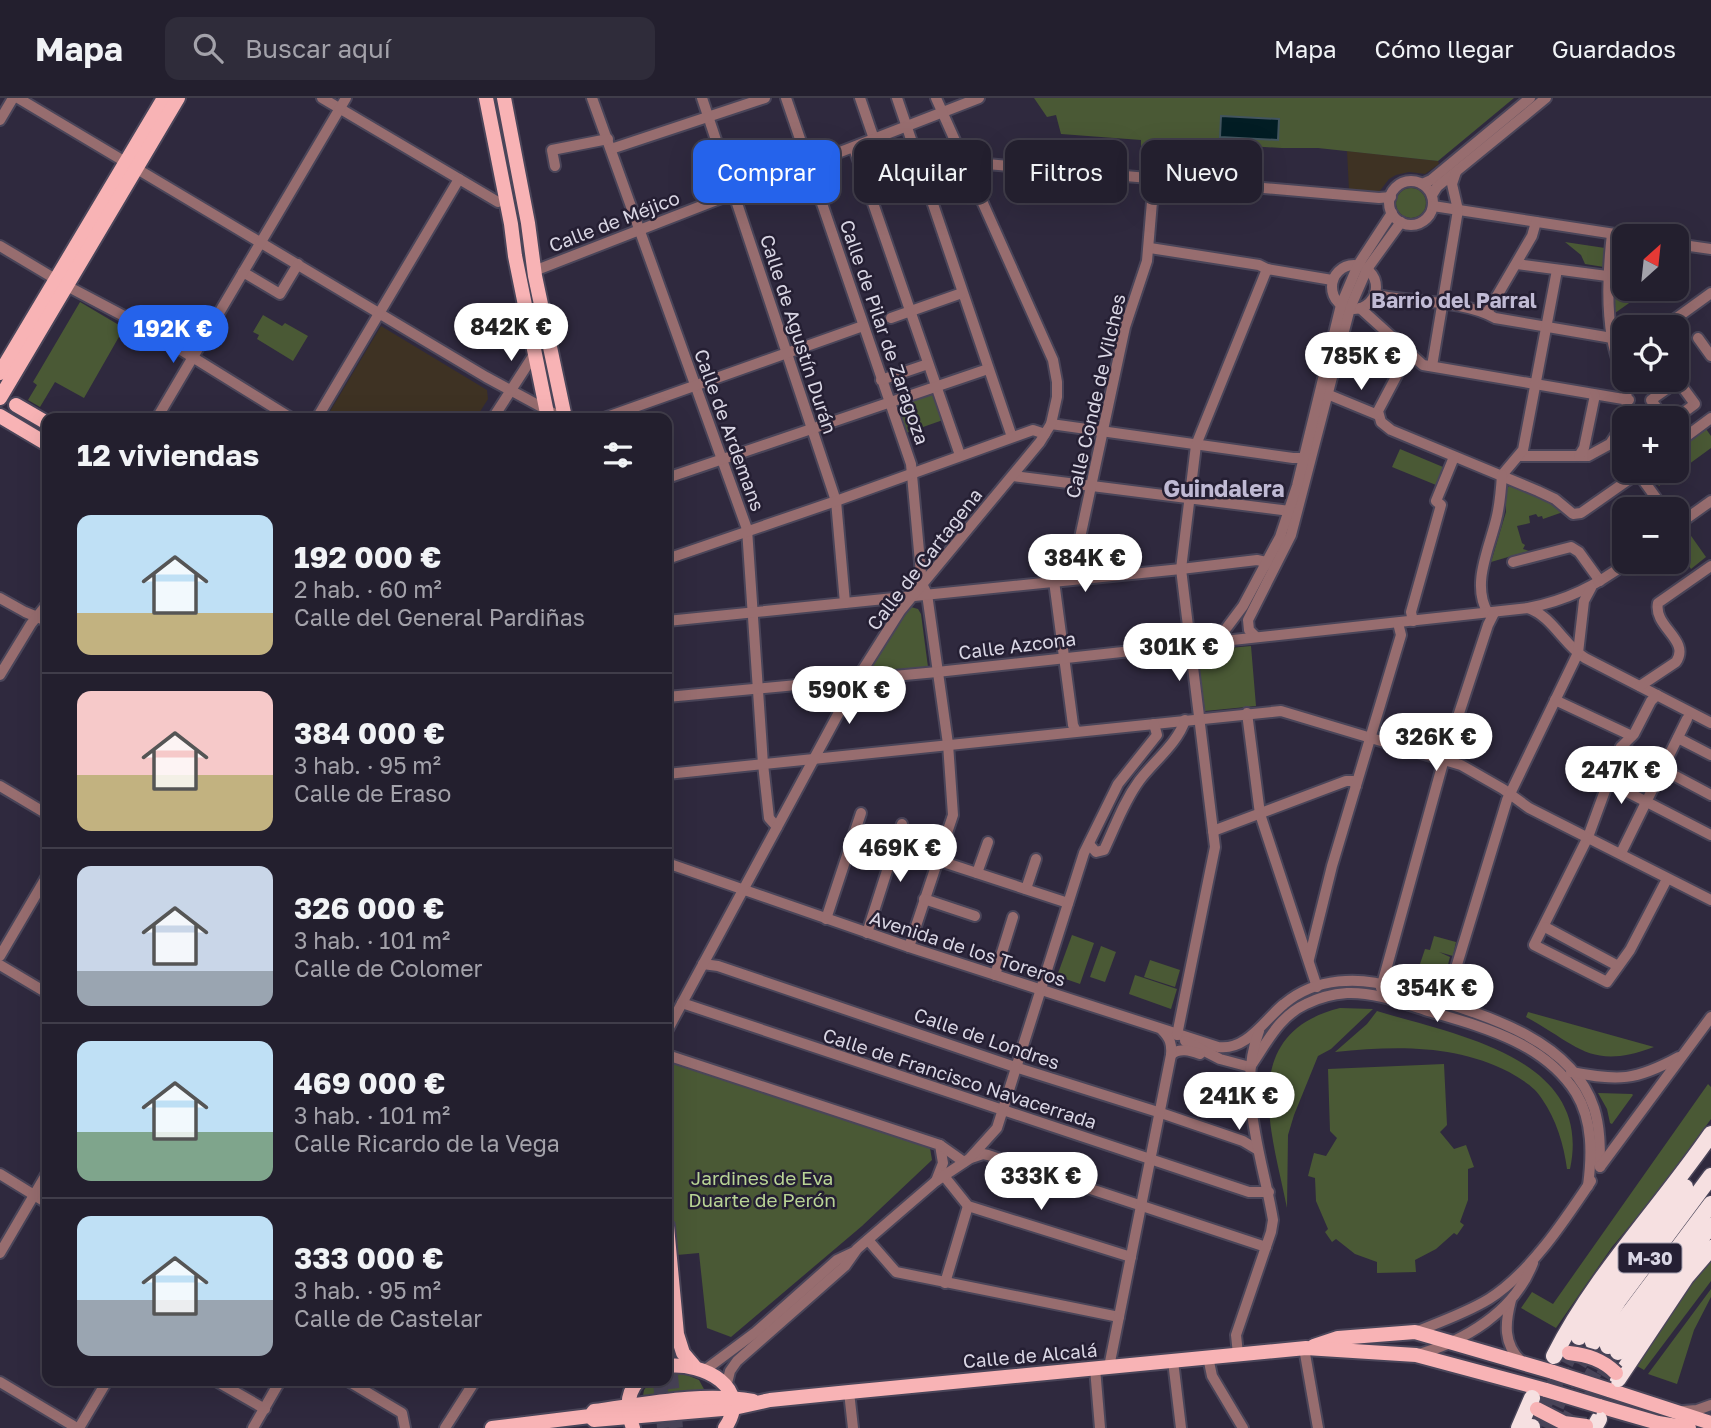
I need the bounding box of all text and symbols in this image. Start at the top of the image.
search box [165,17,655,80]
text: Mapa [35,29,123,68]
icon: search [189,29,227,67]
text: Buscar aquí [245,33,391,64]
text: Mapa [1274,34,1337,63]
text: Cómo llegar [1375,34,1514,63]
text: Guardados [1552,34,1676,63]
chip: Comprar [693,140,840,203]
chip: Alquilar [854,140,991,203]
chip: Filtros [1005,140,1127,203]
chip: Nuevo [1141,140,1262,203]
street label: Calle de Méjico [545,186,683,256]
street label: Calle de Pilar de Zaragoza [836,216,934,448]
north arrow [1612,224,1689,301]
map controls [1612,224,1689,574]
street label: Calle de Agustín Durán [756,231,842,437]
district label: Barrio del Parral [1371,287,1537,313]
street label: Calle Conde de Vilches [1060,292,1130,500]
pin: 842K € [454,303,568,363]
pin: 192K € [116,306,230,365]
text: 842K € [470,312,552,340]
text: 192K € [133,314,213,342]
button: locate [1612,315,1689,392]
pin: 785K € [1304,332,1418,392]
text: 785K € [1321,341,1401,369]
street label: Calle de Ardemans [690,346,770,514]
button: + [1612,406,1689,483]
icon: filters [599,436,637,474]
text: 12 viviendas [77,437,259,473]
district label: Guindalera [1163,474,1285,502]
street label: Calle de Cartagena [861,483,987,635]
button: − [1612,497,1689,574]
pin: 384K € [1028,534,1142,594]
text: 192 000 € [294,539,441,575]
icon: home [133,543,217,627]
text: 384K € [1044,543,1126,571]
text: 2 hab. · 60 m² [294,575,442,603]
text: Calle del General Pardiñas [294,603,585,631]
pin: 301K € [1122,624,1236,683]
street label: Calle Azcona [957,626,1077,664]
text: 301K € [1139,632,1219,660]
pin: 590K € [792,666,906,726]
text: 590K € [808,675,890,703]
pin: 326K € [1379,714,1493,773]
text: 384 000 € [294,715,445,751]
icon: home [133,719,217,803]
text: 326K € [1395,722,1477,750]
pin: 247K € [1564,746,1678,806]
text: 3 hab. · 95 m² [294,751,441,779]
text: 247K € [1581,755,1661,783]
text: Calle de Eraso [294,779,451,807]
pin: 469K € [843,824,957,884]
text: 469K € [859,833,941,861]
text: 326 000 € [294,890,444,926]
icon: home [133,894,217,978]
street label: Avenida de los Toreros [867,905,1069,991]
text: 3 hab. · 101 m² [294,926,450,954]
text: Calle de Colomer [294,954,483,982]
pin: 354K € [1380,964,1494,1024]
text: 354K € [1396,973,1478,1001]
street label: Calle de Londres [911,1002,1063,1074]
street label: Calle de Francisco Navacerrada [820,1023,1100,1133]
text: 469 000 € [294,1065,446,1101]
icon: home [133,1069,217,1153]
pin: 241K € [1182,1072,1296,1132]
text: 241K € [1200,1081,1278,1109]
text: 3 hab. · 101 m² [294,1101,450,1129]
text: Calle Ricardo de la Vega [294,1129,560,1157]
pin: 333K € [984,1152,1098,1212]
text: 333K € [1001,1161,1081,1189]
park label: Jardines de Eva Duarte de Perón [688,1166,836,1211]
text: 333 000 € [294,1240,444,1276]
icon: home [133,1244,217,1328]
road number: M-30 [1618,1244,1682,1273]
text: 3 hab. · 95 m² [294,1276,441,1304]
text: Calle de Castelar [294,1304,482,1332]
street label: Calle de Alcalá [962,1338,1098,1372]

